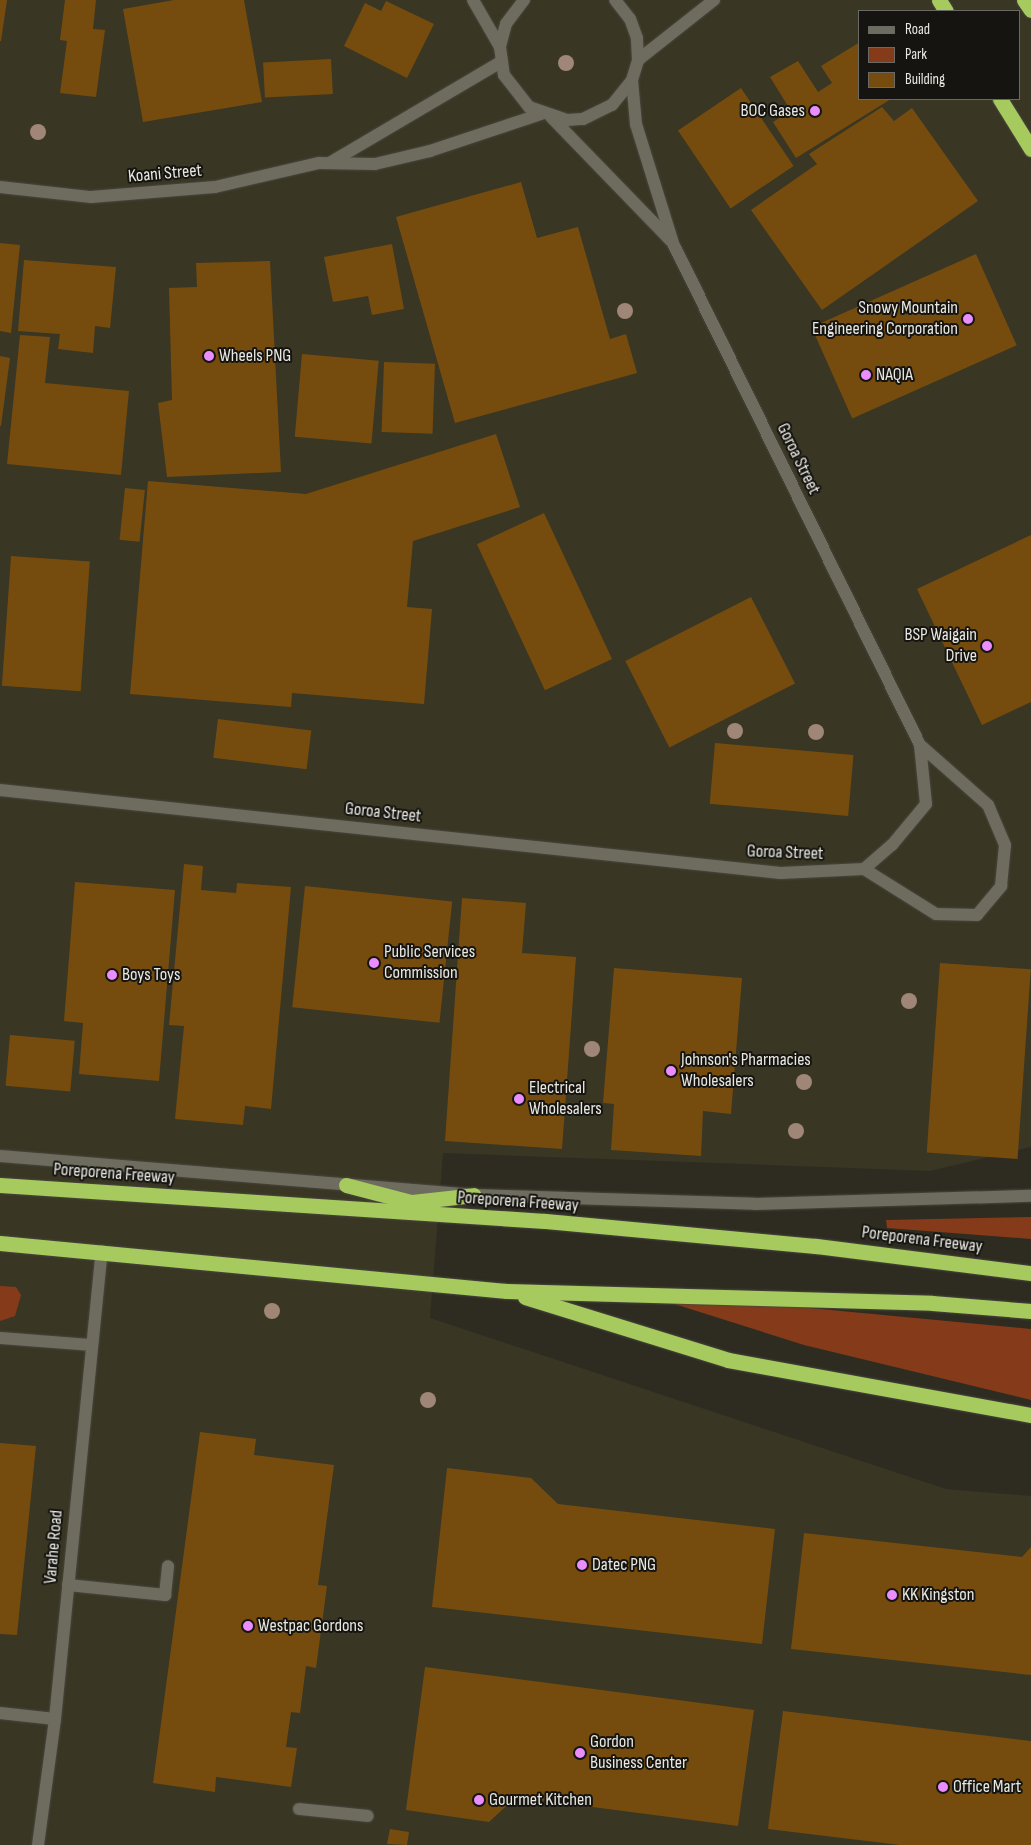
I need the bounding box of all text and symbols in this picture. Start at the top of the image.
legend [858,10,1021,100]
text: Road [905,20,930,39]
text: Park [905,45,927,64]
text: Building [905,70,945,89]
place label: BOC Gases [741,100,805,122]
marker: BOC Gases [809,105,821,117]
street label: Koani Street [127,160,203,188]
place label: Snowy Mountain Engineering Corporation [812,298,958,340]
marker: Snowy Mountain Engineering Corporation [962,313,974,325]
place label: Wheels PNG [219,345,291,367]
marker: Wheels PNG [203,350,215,362]
place label: NAQIA [876,364,913,386]
marker: NAQIA [860,369,872,381]
street label: Goroa Street [772,420,824,498]
place label: BSP Waigain Drive [904,625,977,668]
marker: BSP Waigain Drive [981,640,993,652]
street label: Goroa Street [344,798,422,828]
street label: Goroa Street [746,841,824,865]
place label: Public Services Commission [384,942,475,984]
marker: Public Services Commission [368,957,380,969]
place label: Boys Toys [122,964,180,986]
marker: Boys Toys [106,969,118,981]
place label: Johnson's Pharmacies Wholesalers [681,1050,811,1092]
marker: Johnson's Pharmacies Wholesalers [665,1065,677,1077]
place label: Electrical Wholesalers [529,1078,602,1120]
marker: Electrical Wholesalers [513,1093,525,1105]
street label: Poreporena Freeway [53,1159,175,1189]
street label: Poreporena Freeway [457,1187,579,1217]
street label: Poreporena Freeway [860,1222,984,1258]
street label: Varahe Road [40,1509,68,1585]
place label: Datec PNG [592,1554,656,1576]
marker: Datec PNG [576,1559,588,1571]
place label: KK Kingston [902,1584,975,1606]
marker: KK Kingston [886,1589,898,1601]
place label: Westpac Gordons [258,1615,364,1637]
marker: Westpac Gordons [242,1620,254,1632]
place label: Gordon Business Center [590,1732,687,1775]
marker: Gordon Business Center [574,1747,586,1759]
place label: Office Mart [953,1776,1021,1798]
marker: Office Mart [937,1781,949,1793]
place label: Gourmet Kitchen [489,1789,592,1811]
marker: Gourmet Kitchen [473,1794,485,1806]

